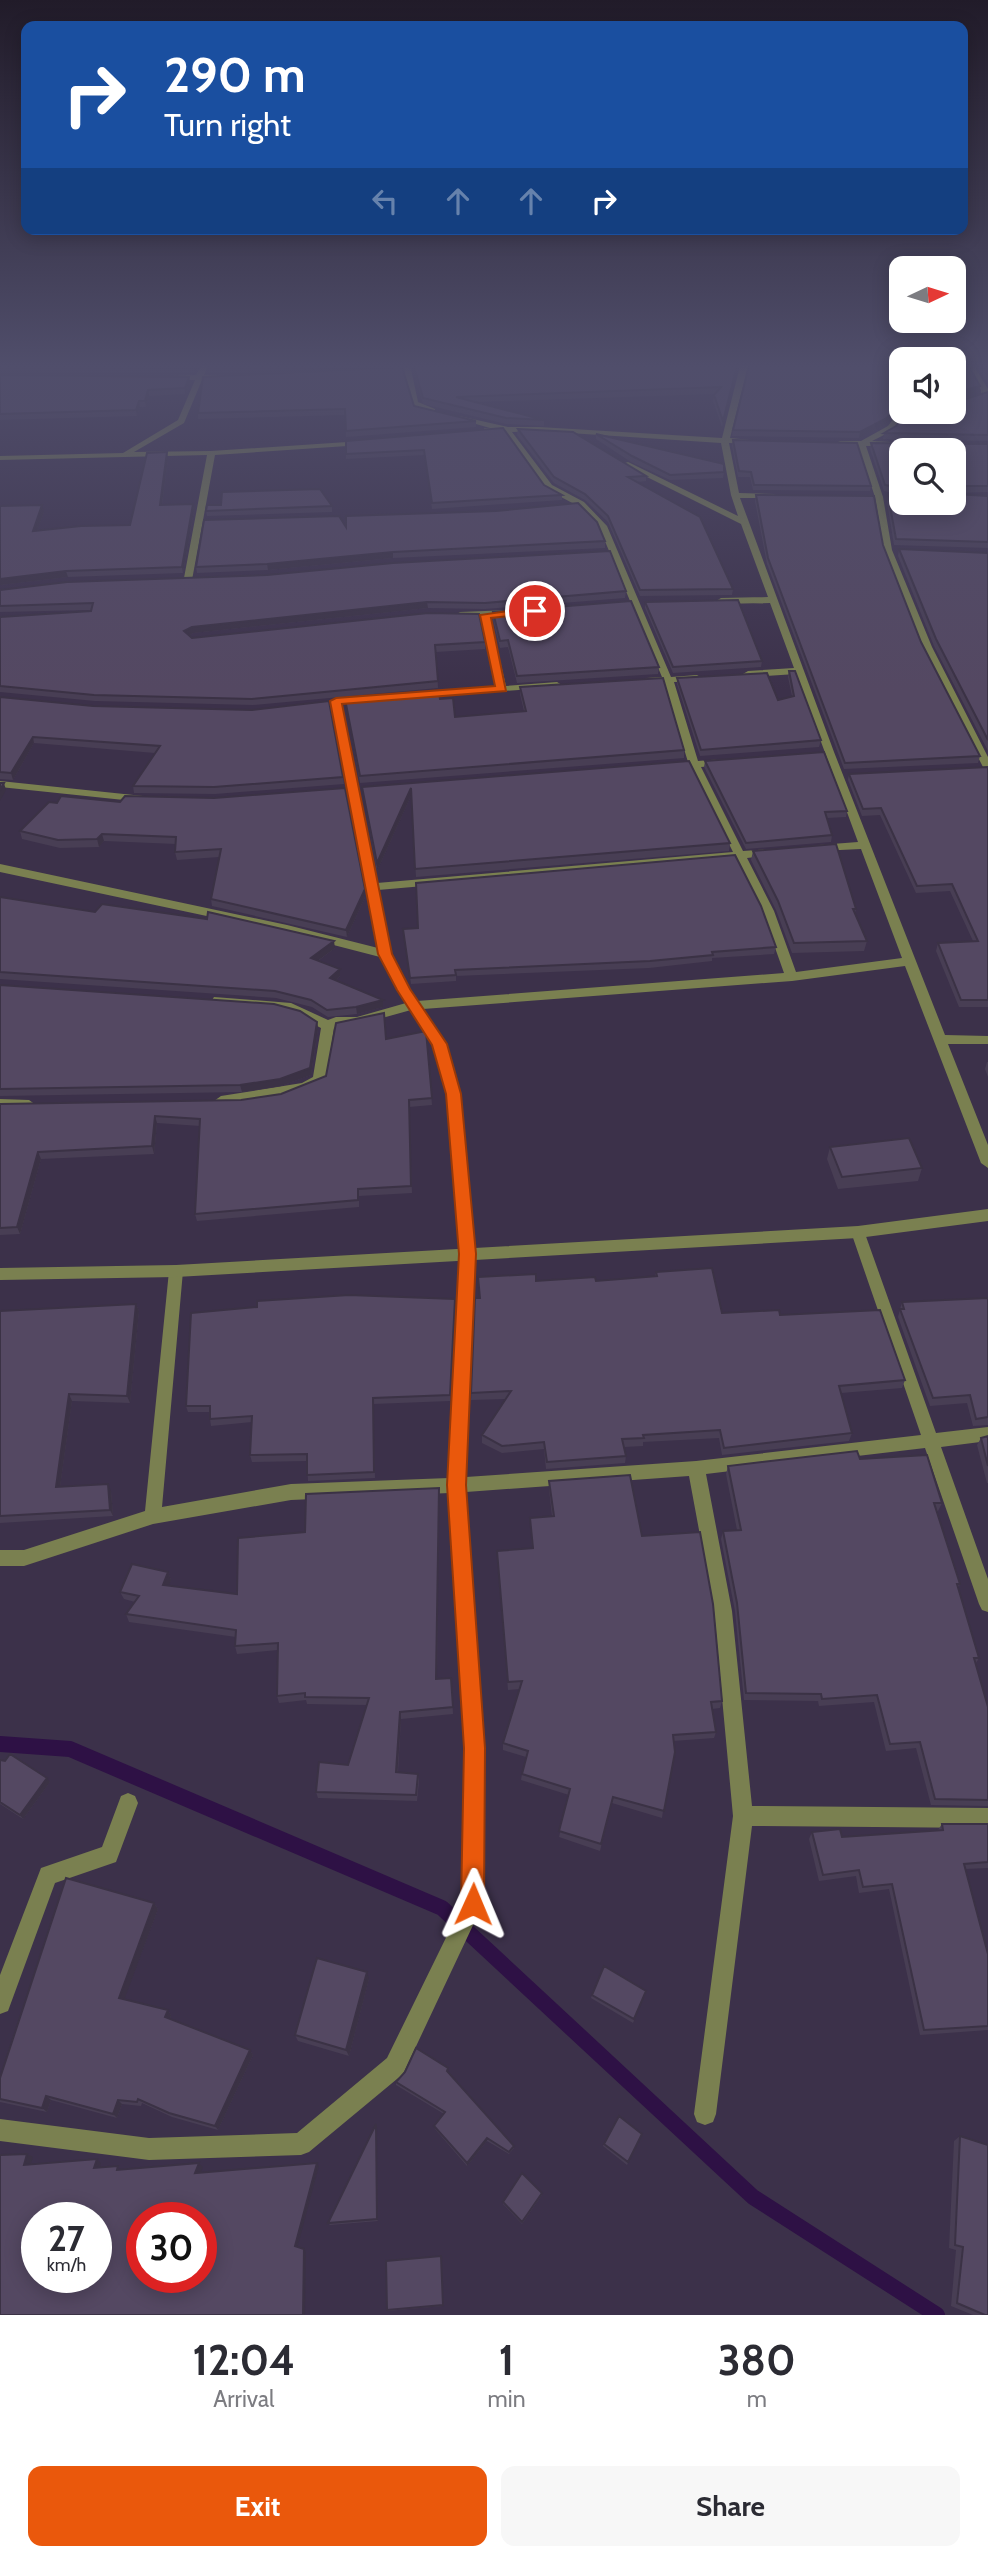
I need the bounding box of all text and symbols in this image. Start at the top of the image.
text: 290 m [164,45,306,104]
icon: right [49,49,140,140]
text: Turn right [164,105,291,144]
icon: left [366,182,404,220]
icon: ahead [439,182,477,220]
icon: ahead [512,182,550,220]
icon: right [585,182,623,220]
north arrow [889,256,966,332]
map controls [889,256,966,515]
button: sound [889,347,966,424]
button: search [889,438,966,515]
pin [505,581,565,641]
icon: arrive [516,592,554,630]
position arrow [436,1867,510,1941]
speed limit sign: 30 [126,2202,217,2293]
text: 27 [48,2217,85,2260]
text: km/h [47,2254,86,2276]
text: 12:04 [192,2334,295,2386]
text: 1 [499,2334,514,2386]
text: 380 [718,2334,796,2386]
text: Arrival [213,2385,274,2413]
text: min [488,2385,526,2413]
text: m [747,2385,767,2413]
button: Exit [28,2466,487,2546]
button: Share [501,2466,960,2546]

